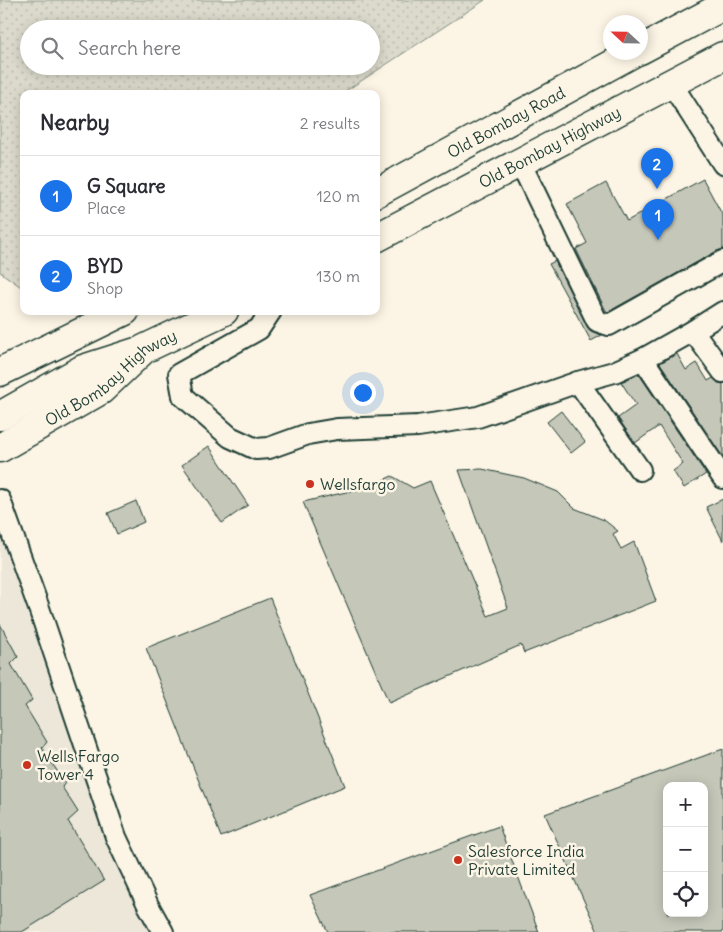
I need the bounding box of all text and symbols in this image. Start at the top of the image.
north arrow [603,15,648,60]
search box [20,20,380,75]
icon: search [38,34,66,62]
text: Search here [78,36,181,60]
street label: Old Bombay Road [444,82,568,162]
street label: Old Bombay Highway [475,102,624,192]
text: Nearby [40,109,110,136]
text: 2 results [300,113,360,133]
pin: 2 [641,148,673,189]
text: G Square [87,174,166,198]
text: 1 [53,186,59,206]
text: 120 m [317,186,360,206]
text: Place [87,198,126,218]
pin: 1 [642,199,674,240]
text: BYD [87,254,123,278]
text: 2 [52,266,60,286]
text: 130 m [316,266,360,286]
text: Shop [87,278,123,298]
street label: Old Bombay Highway [41,325,180,430]
your location [350,380,376,406]
place label: Wellsfargo [320,474,395,494]
marker: Wellsfargo [304,478,316,490]
place label: Wells Fargo Tower 4 [37,746,120,784]
marker: Wells Fargo Tower 4 [21,759,33,771]
map controls [663,782,708,917]
button: + [663,782,708,827]
button: − [663,827,708,872]
place label: Salesforce India Private Limited [468,841,584,879]
marker: Salesforce India Private Limited [452,854,464,866]
button: locate [663,872,708,917]

